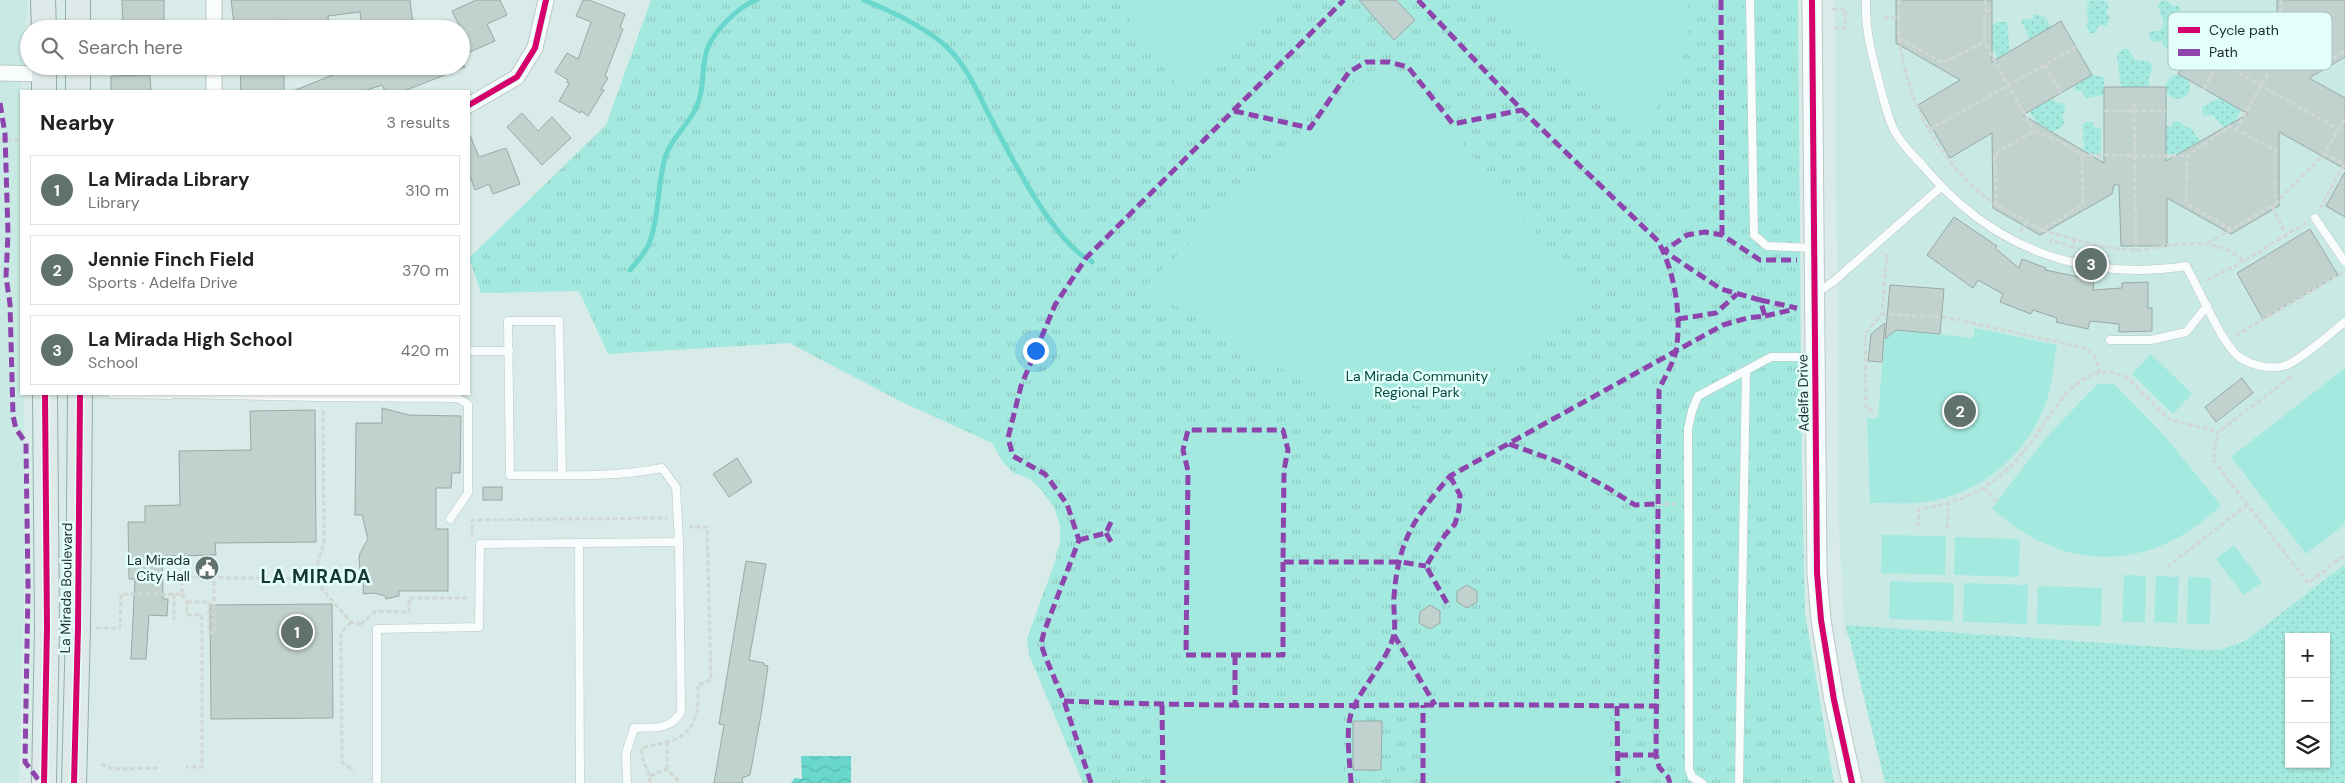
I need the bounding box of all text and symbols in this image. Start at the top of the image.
legend [2168,12,2332,70]
search box [20,20,470,75]
text: Cycle path [2209,21,2279,39]
icon: search [38,34,66,62]
text: Search here [78,35,183,60]
text: Path [2209,43,2238,61]
text: Nearby [40,109,114,137]
text: 3 results [387,112,450,133]
text: La Mirada Library [88,167,250,192]
text: 1 [54,180,60,201]
text: 310 m [405,180,449,201]
text: Library [88,192,140,213]
pin: 3 [2075,245,2107,283]
text: Jennie Finch Field [88,247,254,272]
text: 2 [52,260,62,281]
text: 370 m [402,260,449,281]
text: Sports · Adelfa Drive [88,272,238,293]
text: La Mirada High School [88,327,293,352]
your location [1023,338,1049,364]
text: 3 [52,340,62,361]
text: 420 m [401,340,449,361]
text: School [88,352,138,373]
street label: Adelfa Drive [1793,354,1813,432]
park label: La Mirada Community Regional Park [1346,367,1489,401]
pin: 2 [1944,392,1976,430]
street label: La Mirada Boulevard [56,523,76,653]
place label: La Mirada City Hall [127,551,190,585]
public building icon: La Mirada City Hall [194,555,220,581]
district label: LA MIRADA [260,564,372,589]
pin: 1 [281,613,313,651]
map controls [2285,633,2330,768]
button: + [2285,633,2330,678]
button: − [2285,678,2330,723]
button: layers [2285,723,2330,768]

